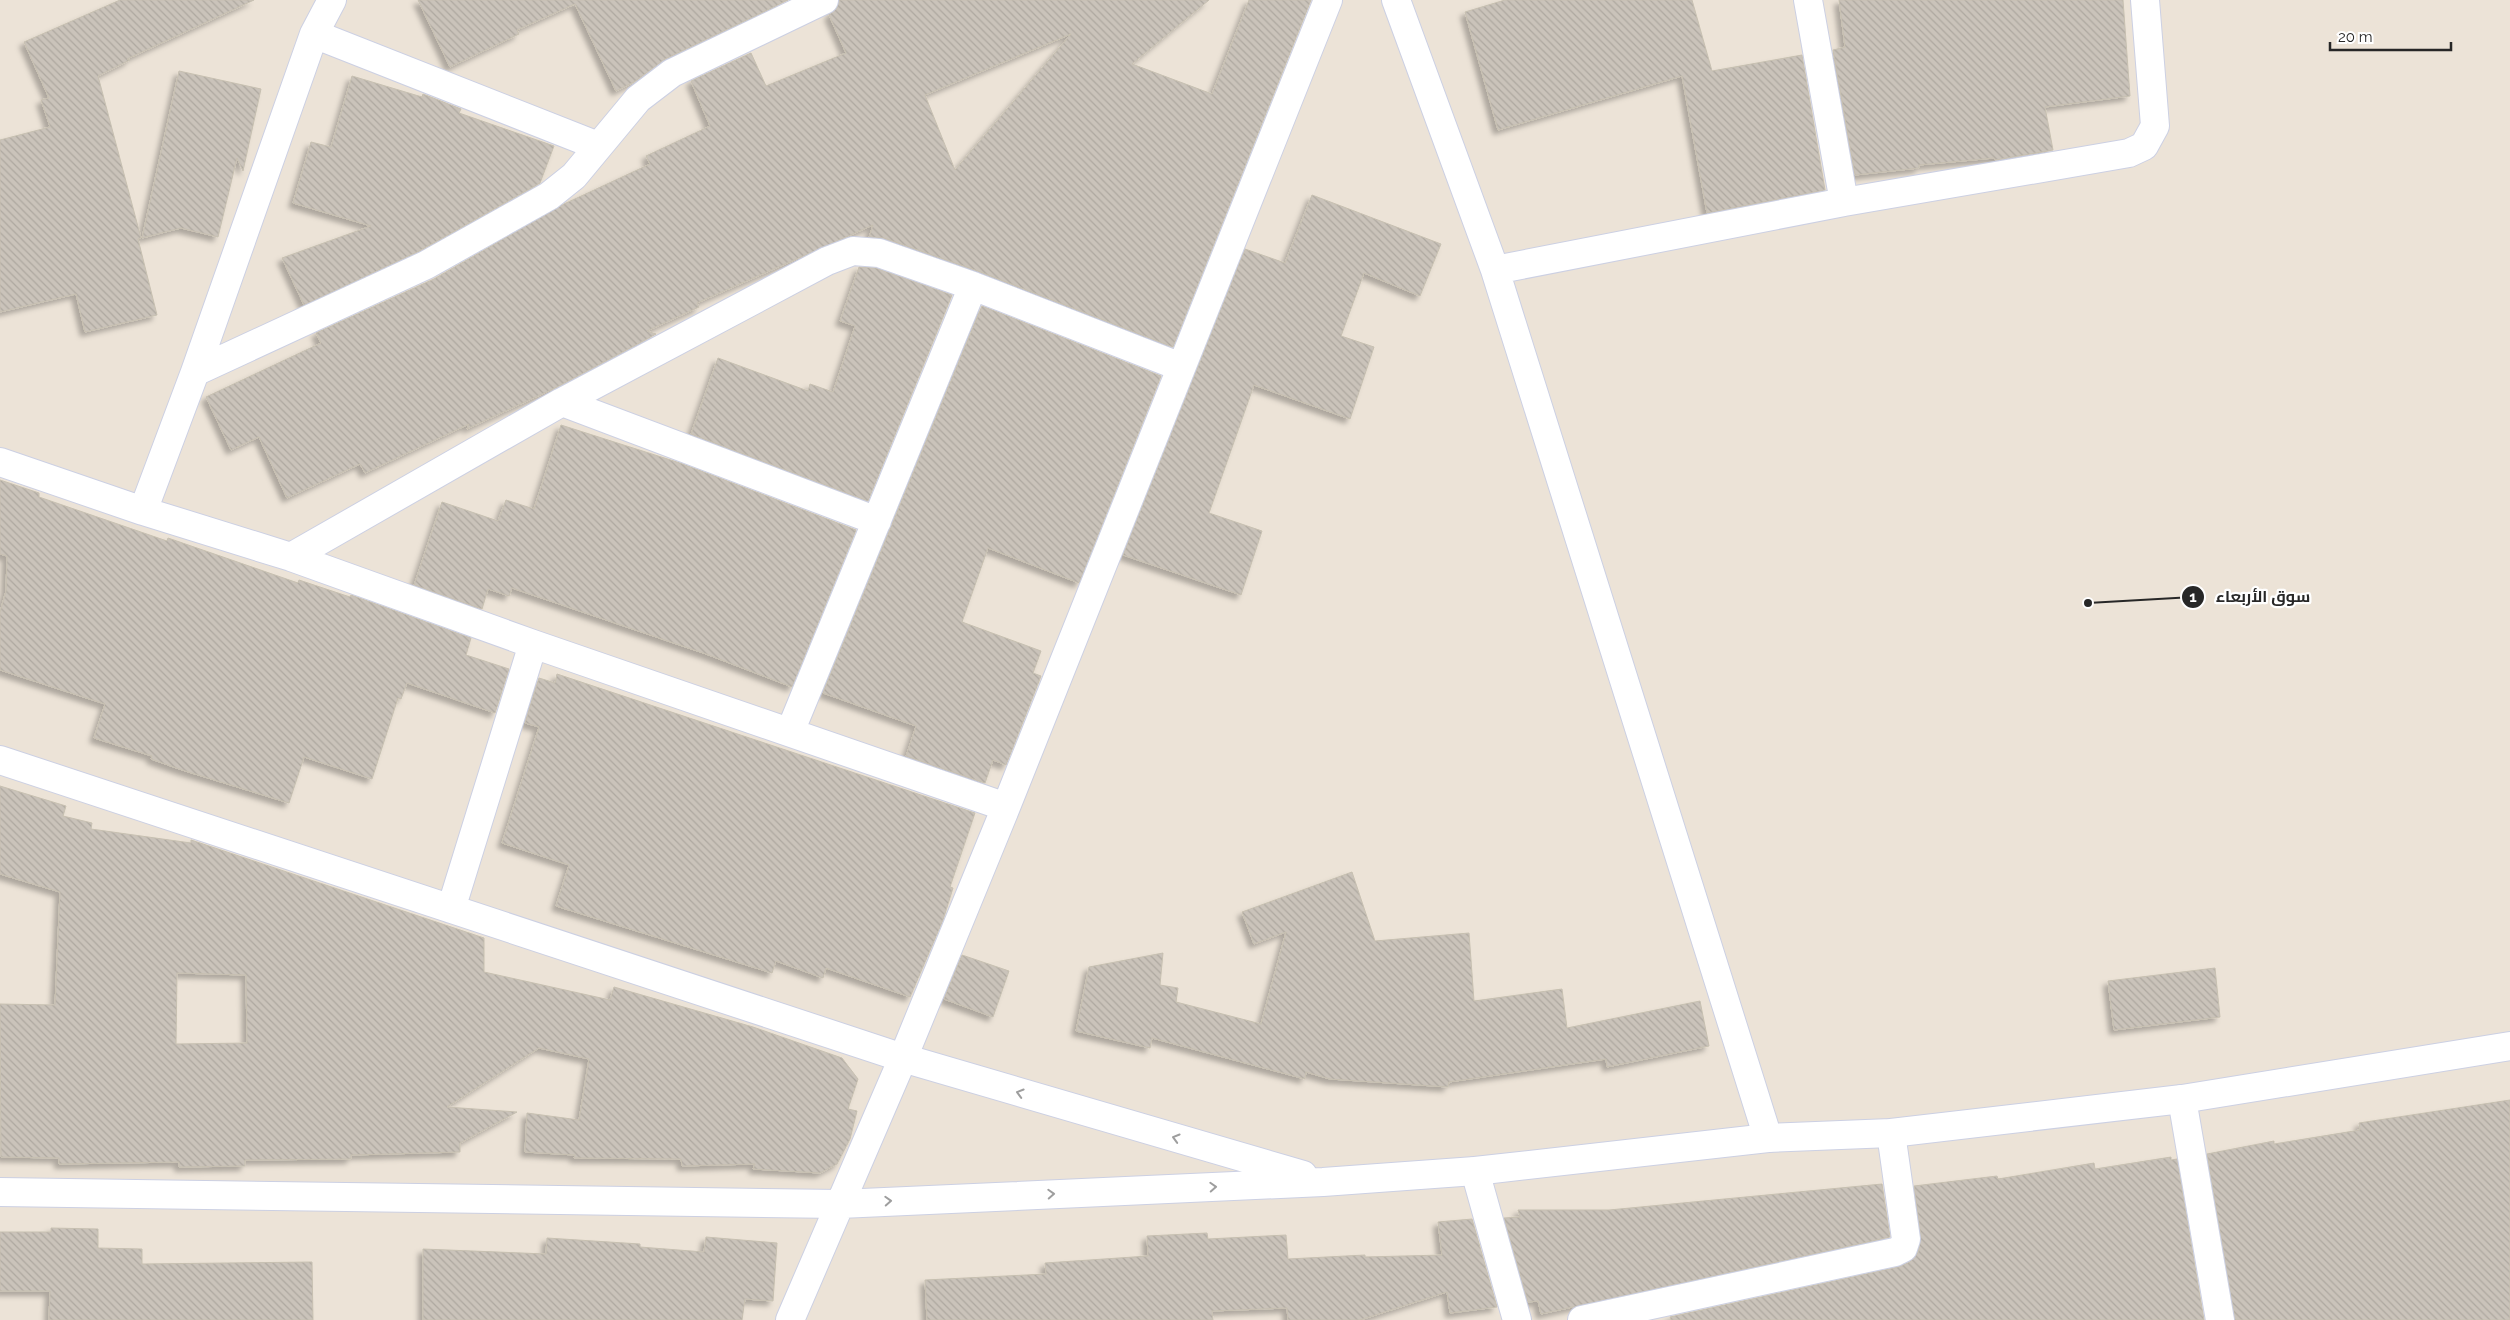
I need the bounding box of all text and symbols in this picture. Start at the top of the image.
scale bar [2330,20,2451,52]
text: 20 m [2338,28,2373,46]
callout: سوق الأربعاء [2181,581,2320,612]
text: سوق الأربعاء [2216,587,2310,606]
text: 1 [2189,588,2197,606]
one-way arrow [1016,1088,1024,1098]
one-way arrow [1172,1134,1180,1144]
one-way arrow [1209,1181,1217,1192]
one-way arrow [1048,1189,1055,1199]
one-way arrow [885,1196,893,1207]

